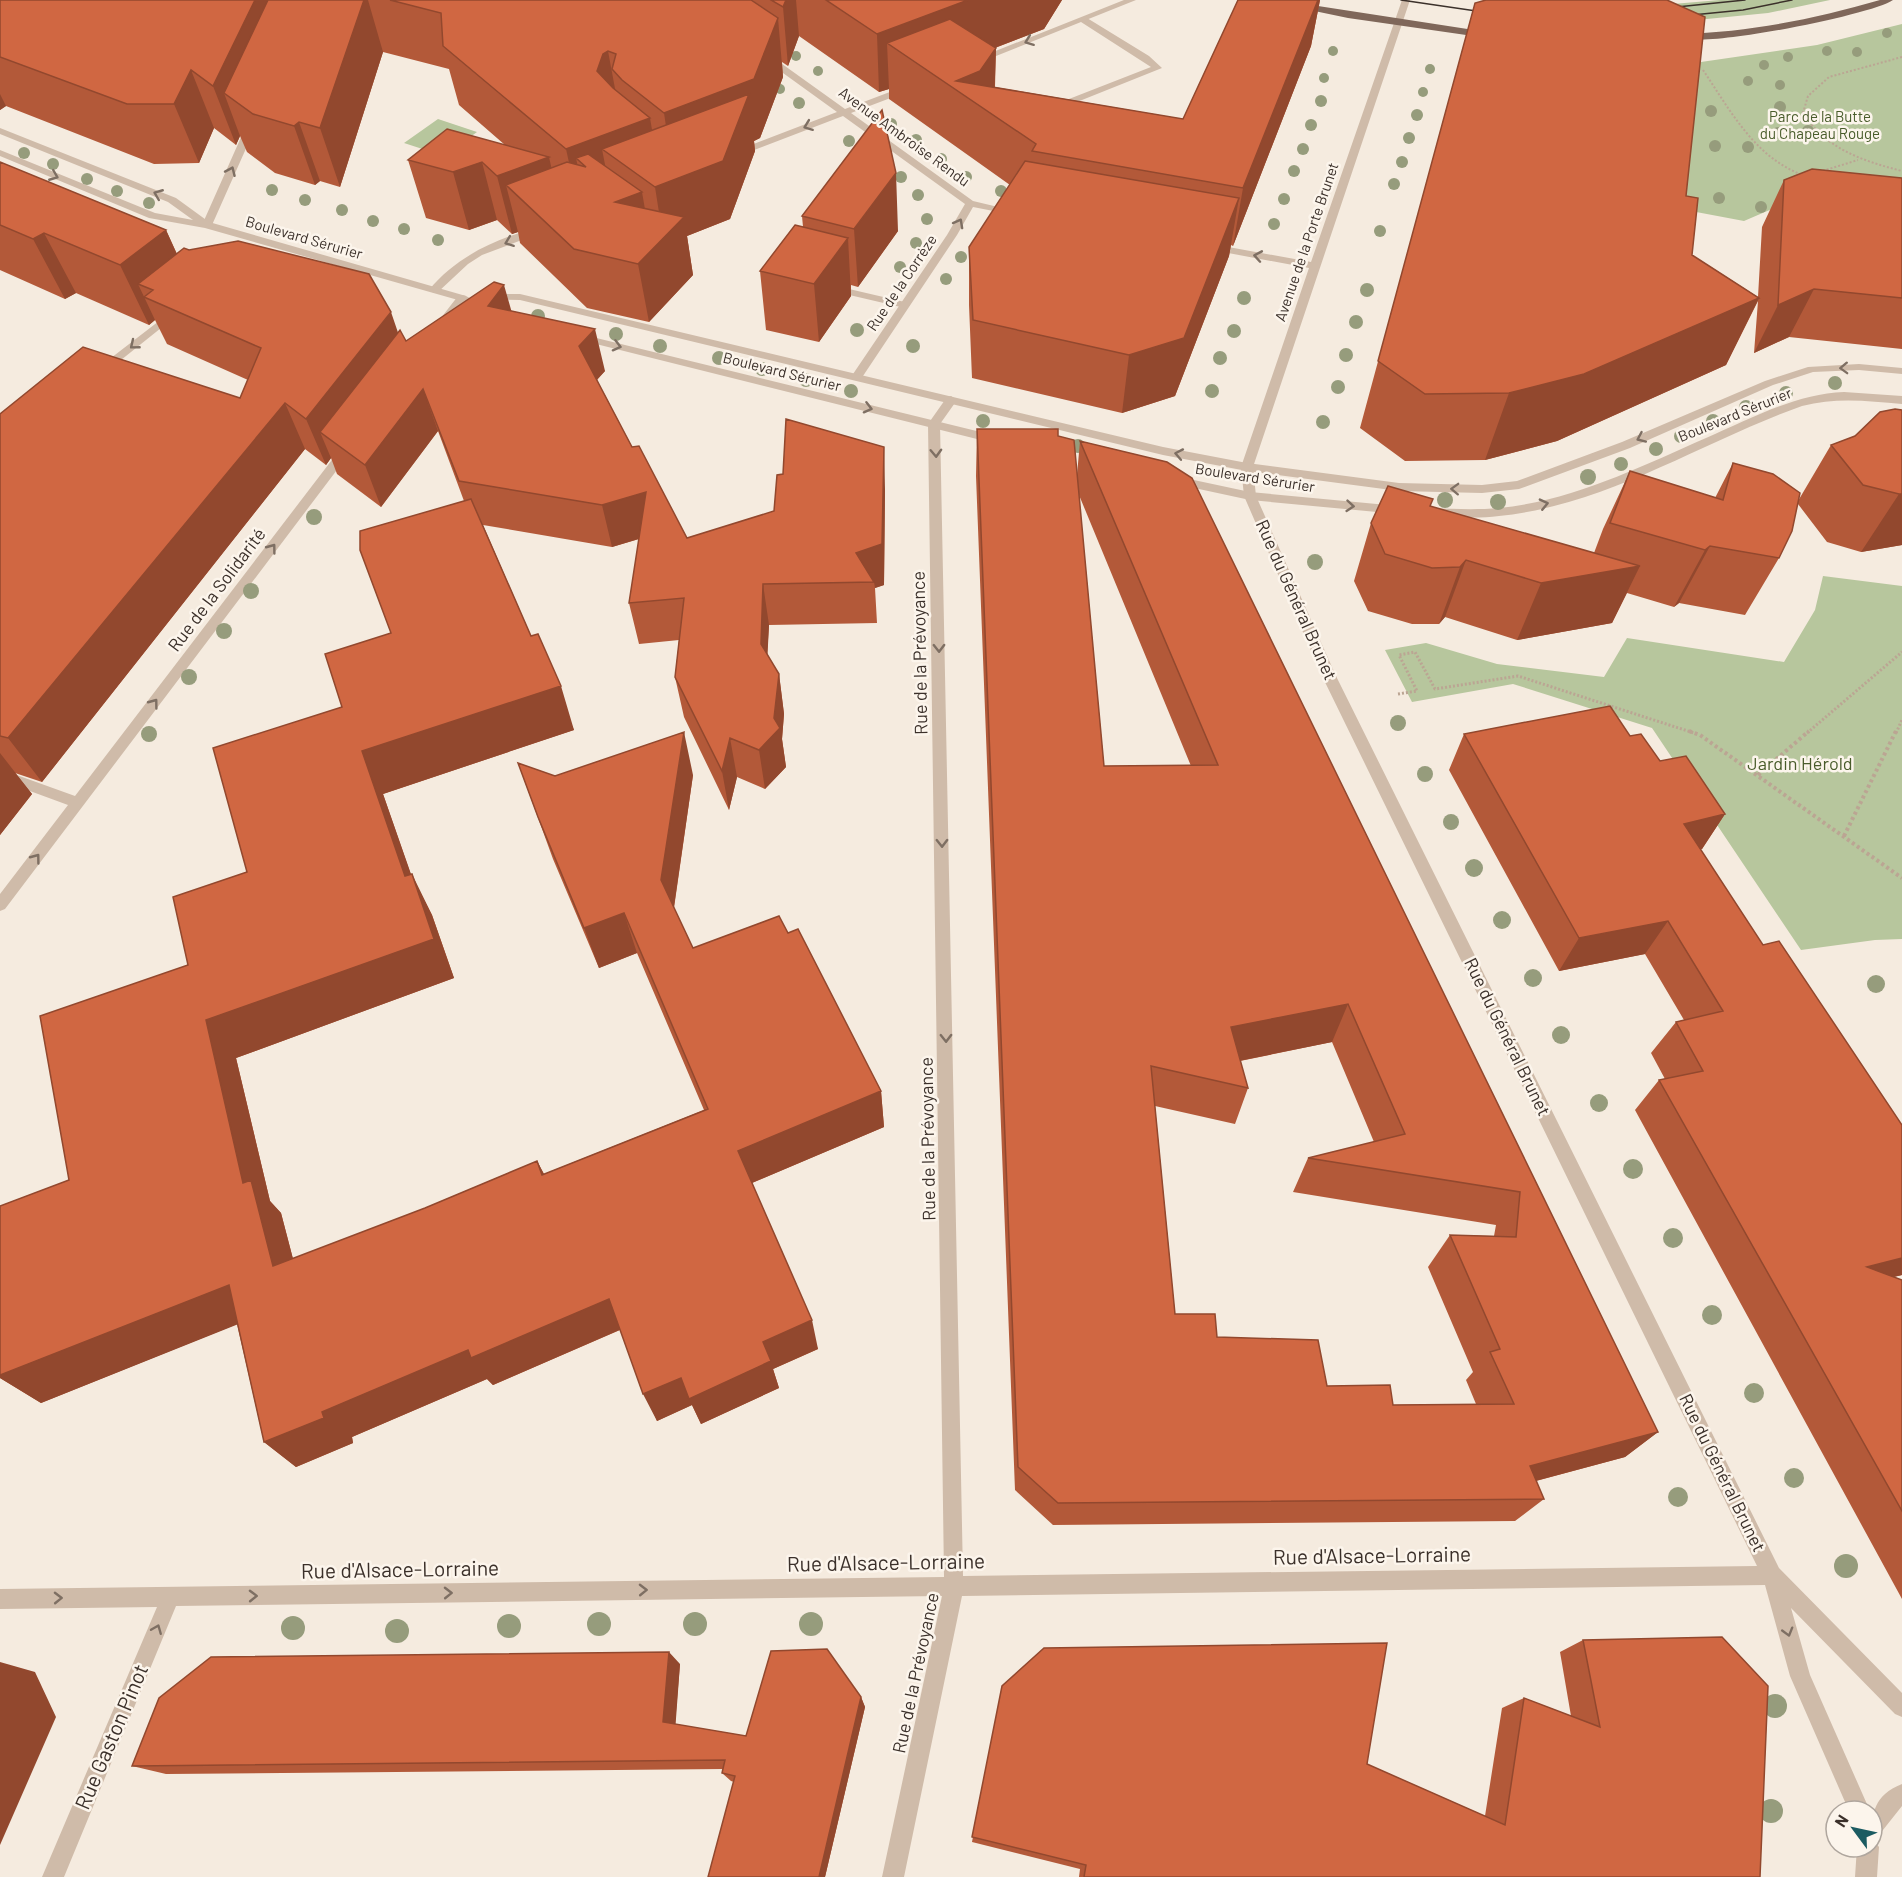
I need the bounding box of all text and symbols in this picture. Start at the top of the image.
one-way arrow [1024,34,1035,46]
street label: Avenue Ambroise Rendu [836,83,974,190]
park label: Parc de la Butte du Chapeau Rouge [1760,107,1880,142]
one-way arrow [803,119,814,131]
street label: Avenue de la Porte Brunet [1270,160,1342,324]
one-way arrow [224,167,236,178]
one-way arrow [48,169,59,181]
one-way arrow [153,189,164,201]
street label: Boulevard Sérurier [244,212,365,263]
one-way arrow [952,219,963,229]
street label: Rue de la Corrèze [862,231,940,334]
one-way arrow [504,234,514,247]
one-way arrow [1253,250,1262,262]
one-way arrow [130,338,141,349]
one-way arrow [612,339,622,352]
street label: Boulevard Sérurier [721,348,844,395]
one-way arrow [1839,361,1848,374]
street label: Boulevard Sérurier [1675,383,1795,445]
one-way arrow [863,400,873,413]
one-way arrow [1637,431,1648,443]
one-way arrow [1174,448,1184,461]
one-way arrow [930,449,942,458]
street label: Boulevard Sérurier [1194,459,1317,495]
one-way arrow [1451,482,1460,495]
one-way arrow [1539,499,1549,512]
one-way arrow [1346,500,1355,513]
street label: Rue du Général Brunet [1252,516,1342,683]
street label: Rue de la Solidarité [163,523,270,655]
one-way arrow [264,544,275,555]
street label: Rue de la Prévoyance [907,571,931,735]
one-way arrow [933,644,946,653]
one-way arrow [146,699,157,710]
park label: Jardin Hérold [1747,752,1853,774]
one-way arrow [936,839,949,848]
one-way arrow [28,854,39,865]
street label: Rue du Général Brunet [1460,954,1556,1119]
one-way arrow [939,1034,952,1043]
street label: Rue de la Prévoyance [915,1057,939,1221]
street label: Rue du Général Brunet [1675,1390,1771,1555]
street label: Rue d'Alsace-Lorraine [1273,1540,1471,1569]
street label: Rue d'Alsace-Lorraine [787,1547,985,1576]
street label: Rue d'Alsace-Lorraine [301,1554,499,1583]
one-way arrow [639,1584,648,1596]
one-way arrow [444,1587,453,1599]
one-way arrow [249,1590,258,1602]
street label: Rue de la Prévoyance [887,1590,943,1755]
one-way arrow [54,1592,63,1604]
one-way arrow [150,1625,162,1636]
one-way arrow [1781,1626,1793,1637]
street label: Rue Gaston Pinot [69,1660,152,1813]
north arrow [1824,1799,1884,1859]
text: N [1830,1811,1852,1830]

